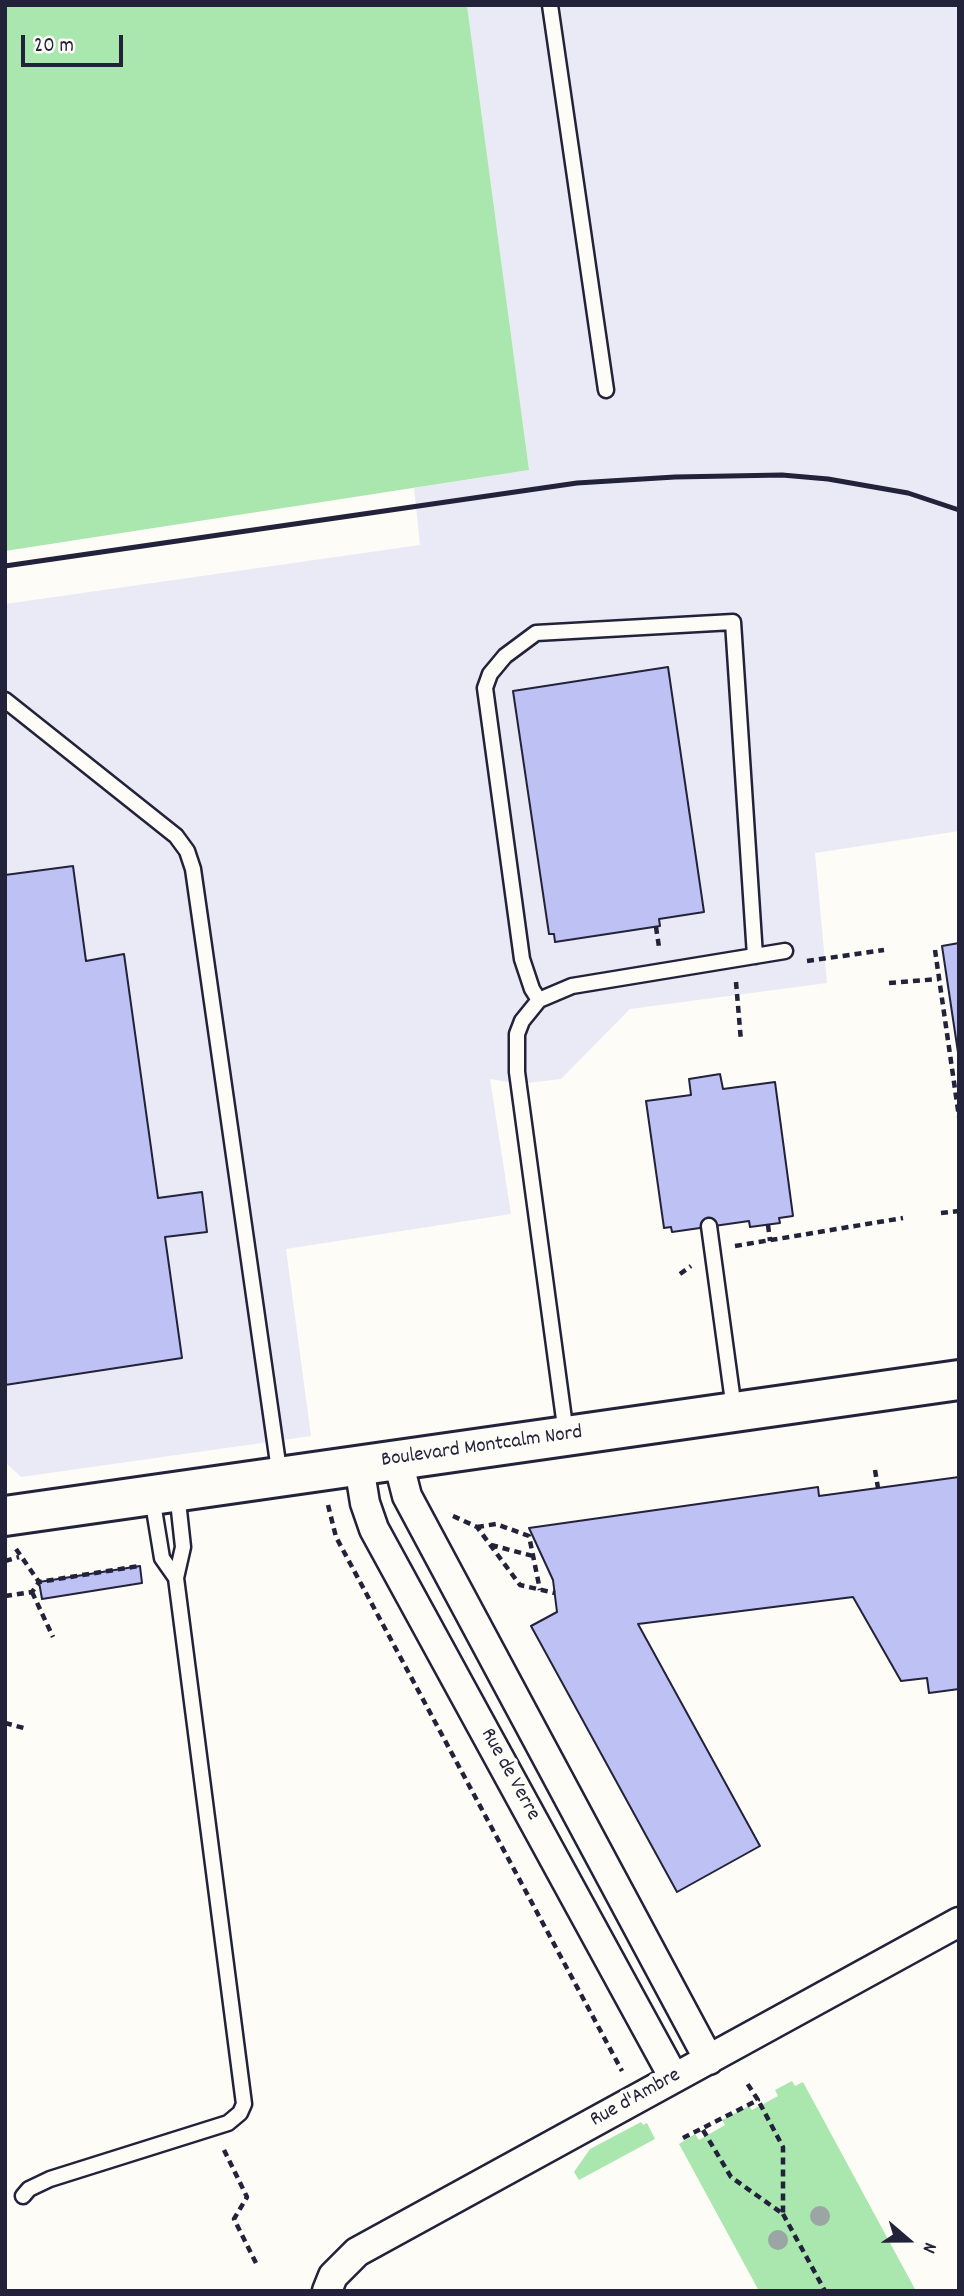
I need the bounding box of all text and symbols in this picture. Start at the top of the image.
scale bar [24,21,126,65]
text: 20 m [34,32,74,62]
street label: Boulevard Montcalm Nord [380,1421,584,1475]
street label: Rue de Verre [473,1725,545,1825]
street label: Rue d'Ambre [586,2064,686,2134]
north arrow [873,2205,943,2275]
text: N [914,2238,942,2256]

